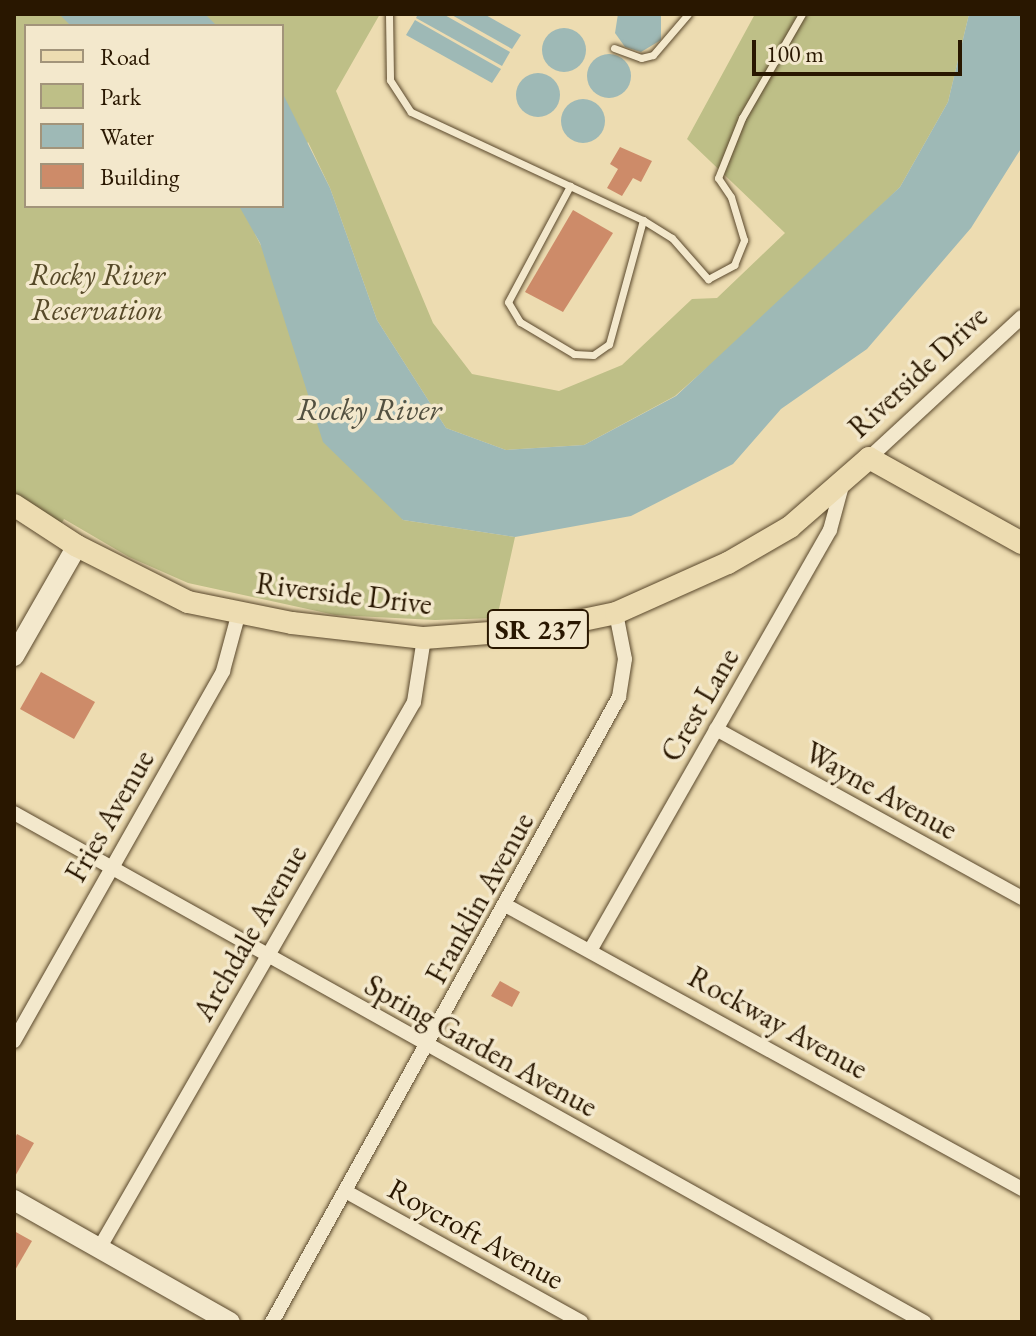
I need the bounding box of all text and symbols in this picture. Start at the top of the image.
legend [24,24,284,208]
scale bar [756,24,966,74]
text: 100 m [766,38,824,69]
text: Road [100,41,150,72]
text: Park [100,81,141,112]
text: Water [100,121,154,152]
text: Building [100,161,180,192]
park label: Rocky River Reservation [29,257,165,328]
street label: Riverside Drive [841,299,995,445]
water label: Rocky River [297,390,441,428]
street label: Riverside Drive [254,565,434,623]
road number: SR 237 [486,605,590,653]
street label: Crest Lane [653,642,747,768]
street label: Wayne Avenue [798,734,964,848]
street label: Fries Avenue [58,744,162,888]
street label: Franklin Avenue [418,806,542,990]
street label: Archdale Avenue [185,839,315,1027]
street label: Rockway Avenue [682,959,874,1087]
street label: Spring Garden Avenue [358,967,604,1125]
street label: Roycroft Avenue [382,1171,570,1297]

